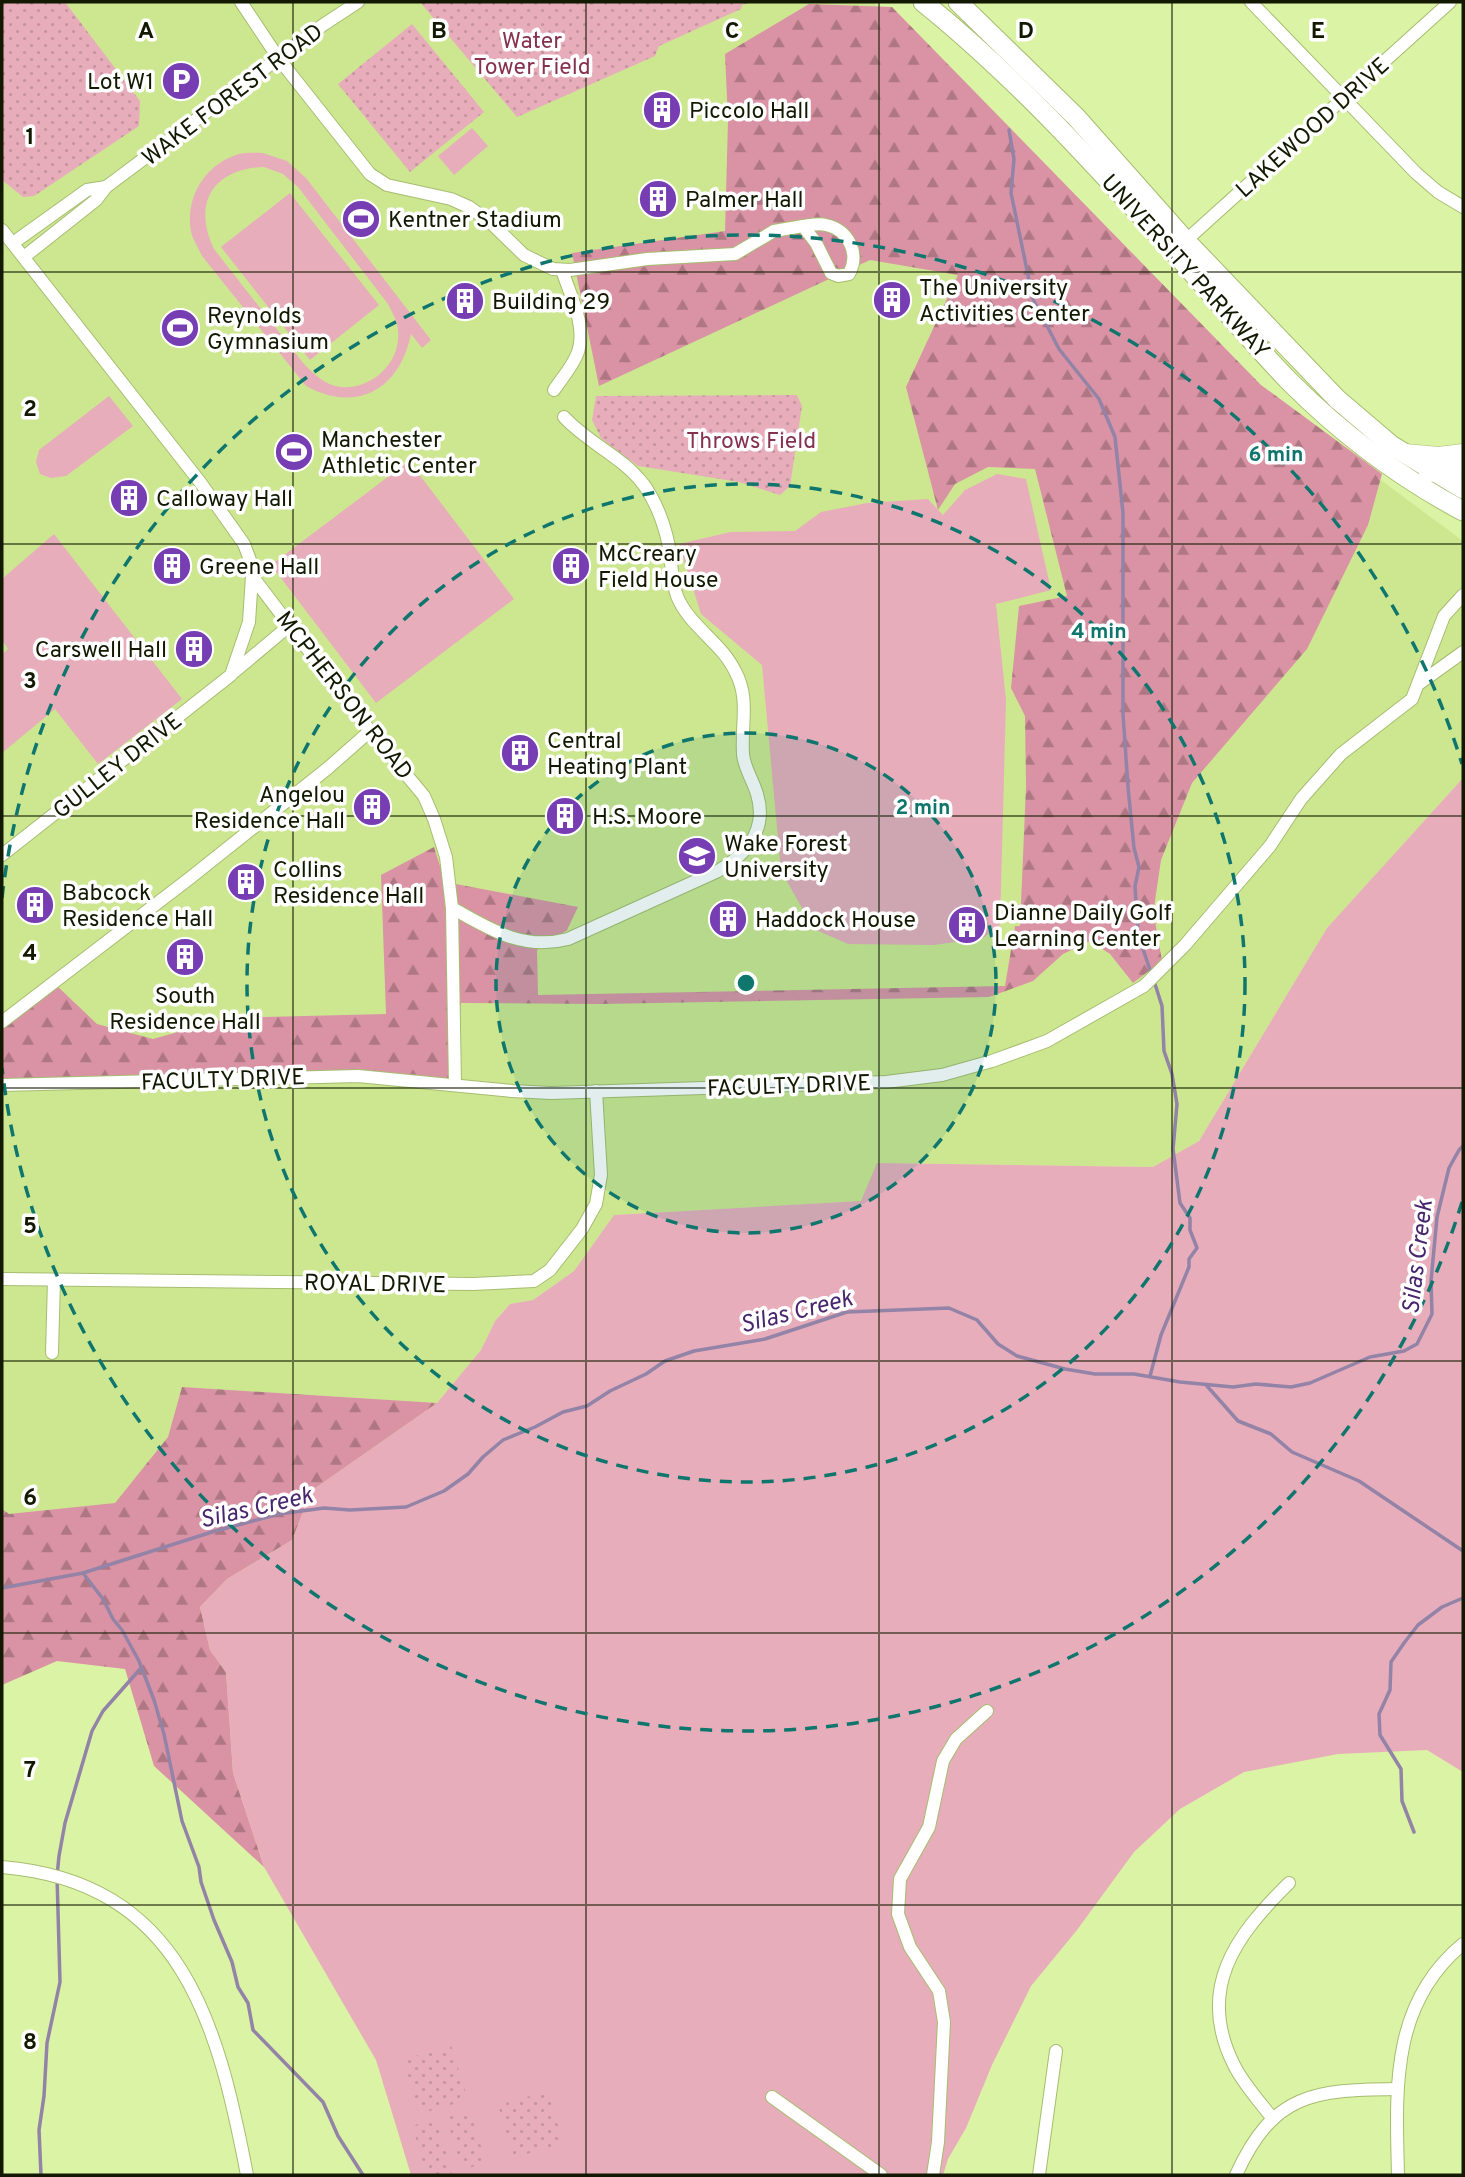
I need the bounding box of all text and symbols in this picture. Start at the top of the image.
street label: WAKE FOREST ROAD [136,17,328,171]
text: B [431,18,447,47]
text: C [725,18,739,47]
text: D [1018,18,1034,47]
text: E [1311,18,1325,47]
park label: Water Tower Field [473,28,591,83]
street label: LAKEWOOD DRIVE [1231,52,1396,205]
parking icon: Lot W1 [160,60,202,102]
place label: Lot W1 [87,69,154,98]
building icon: Piccolo Hall [641,89,683,131]
place label: Piccolo Hall [689,98,809,127]
text: 1 [25,124,35,153]
street label: UNIVERSITY PARKWAY [1094,169,1275,366]
building icon: Palmer Hall [637,178,679,220]
place label: Palmer Hall [685,187,804,216]
sports icon: Kentner Stadium [340,198,382,240]
place label: Kentner Stadium [388,207,562,236]
place label: The University Activities Center [919,275,1090,330]
building icon: The University Activities Center [871,279,913,321]
building icon: Building 29 [444,280,486,322]
place label: Building 29 [492,289,610,318]
place label: Reynolds Gymnasium [207,303,329,358]
sports icon: Reynolds Gymnasium [159,307,201,349]
text: 2 [23,396,37,425]
place label: Manchester Athletic Center [321,427,477,482]
park label: Throws Field [686,428,816,457]
sports icon: Manchester Athletic Center [273,431,315,473]
text: 6 min [1249,442,1303,469]
building icon: Calloway Hall [108,477,150,519]
place label: Calloway Hall [156,486,293,515]
place label: McCreary Field House [598,541,718,596]
building icon: Greene Hall [151,545,193,587]
building icon: McCreary Field House [550,545,592,587]
place label: Greene Hall [199,554,319,583]
street label: MCPHERSON ROAD [268,606,418,787]
text: 4 min [1071,619,1127,646]
building icon: Carswell Hall [173,628,215,670]
place label: Carswell Hall [35,637,167,666]
text: 3 [23,668,37,697]
street label: GULLEY DRIVE [48,708,189,826]
place label: Central Heating Plant [547,728,687,783]
building icon: Central Heating Plant [499,732,541,774]
place label: Angelou Residence Hall [194,782,345,837]
building icon: Angelou Residence Hall [351,786,393,828]
building icon: H.S. Moore [544,795,586,837]
text: 2 min [896,795,950,822]
place label: H.S. Moore [592,804,702,833]
place label: Wake Forest University [724,831,848,886]
school or university icon: Wake Forest University [676,835,718,877]
place label: Collins Residence Hall [273,857,424,912]
building icon: Collins Residence Hall [225,861,267,903]
place label: Babcock Residence Hall [62,880,213,935]
building icon: Babcock Residence Hall [14,884,56,926]
building icon: Haddock House [707,898,749,940]
place label: Dianne Daily Golf Learning Center [994,900,1172,955]
building icon: Dianne Daily Golf Learning Center [946,904,988,946]
place label: Haddock House [755,907,916,936]
building icon: South Residence Hall [164,936,206,978]
text: 4 [23,940,37,969]
centre of rings [734,971,758,995]
place label: South Residence Hall [109,983,261,1038]
street label: FACULTY DRIVE [141,1064,306,1099]
street label: FACULTY DRIVE [707,1070,872,1105]
water label: Silas Creek [1397,1198,1441,1316]
text: 5 [23,1213,37,1242]
street label: ROYAL DRIVE [304,1270,446,1301]
water label: Silas Creek [737,1284,857,1341]
water label: Silas Creek [197,1481,317,1536]
text: 6 [23,1485,37,1514]
text: 7 [24,1757,36,1786]
text: 8 [23,2029,37,2058]

